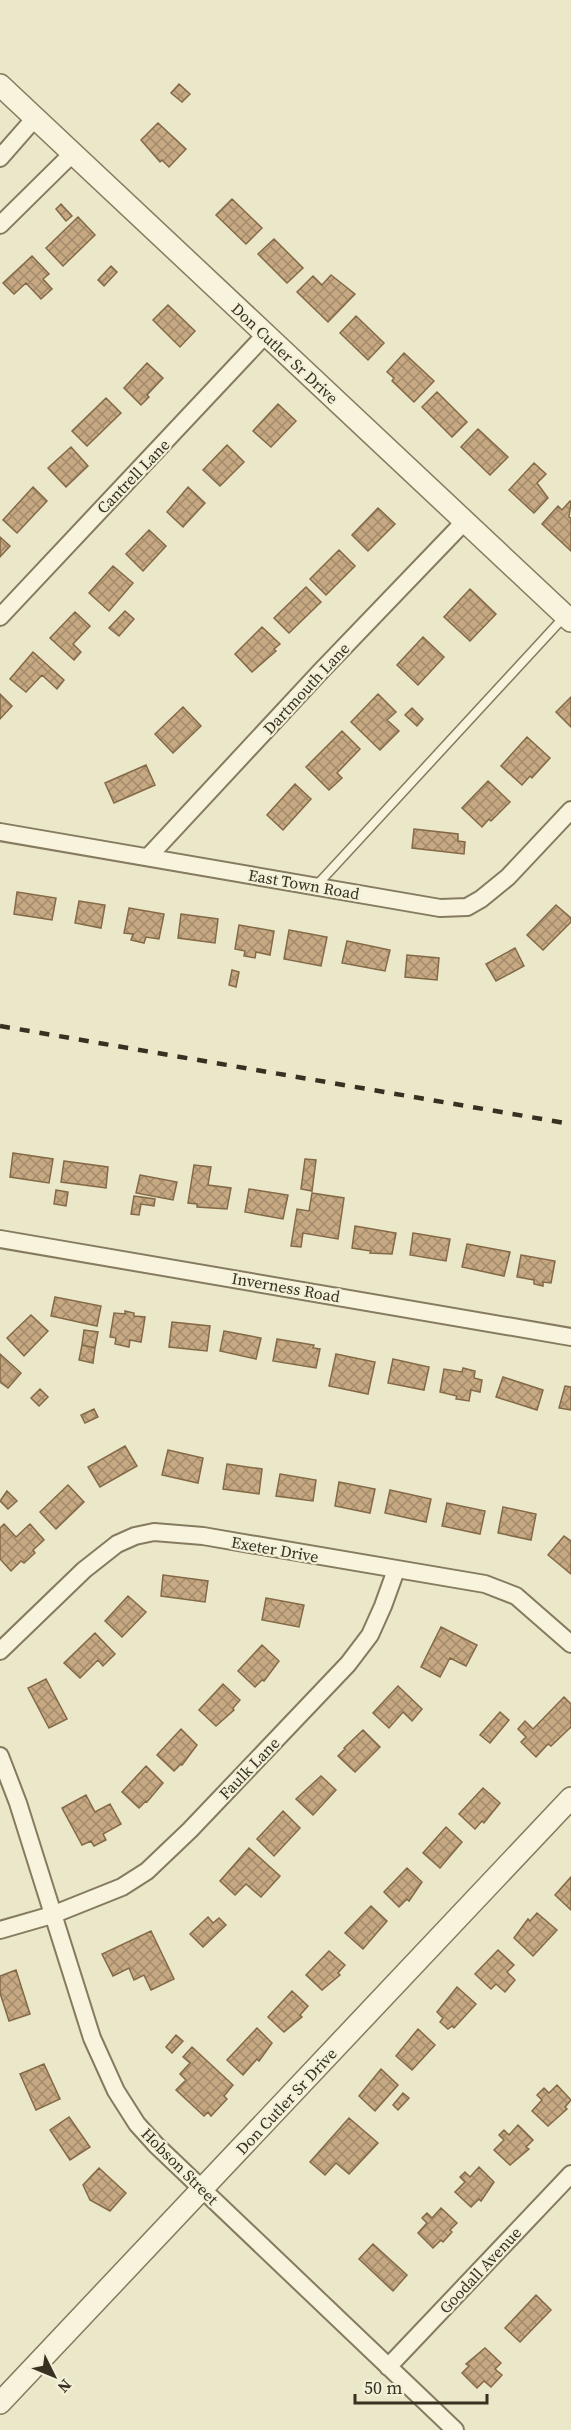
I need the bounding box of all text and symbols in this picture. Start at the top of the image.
street label: Don Cutler Sr Drive [227,298,343,408]
street label: Cantrell Lane [92,434,174,518]
street label: Dartmouth Lane [258,637,354,739]
street label: East Town Road [247,863,361,905]
street label: Inverness Road [230,1267,342,1307]
street label: Exeter Drive [230,1530,320,1568]
street label: Faulk Lane [214,1732,284,1804]
street label: Don Cutler Sr Drive [231,2043,341,2159]
street label: Hobson Street [137,2123,224,2210]
street label: Goodall Avenue [434,2222,526,2318]
north arrow [24,2346,84,2406]
scale bar [355,2367,487,2405]
text: N [53,2374,77,2398]
text: 50 m [364,2375,402,2400]

